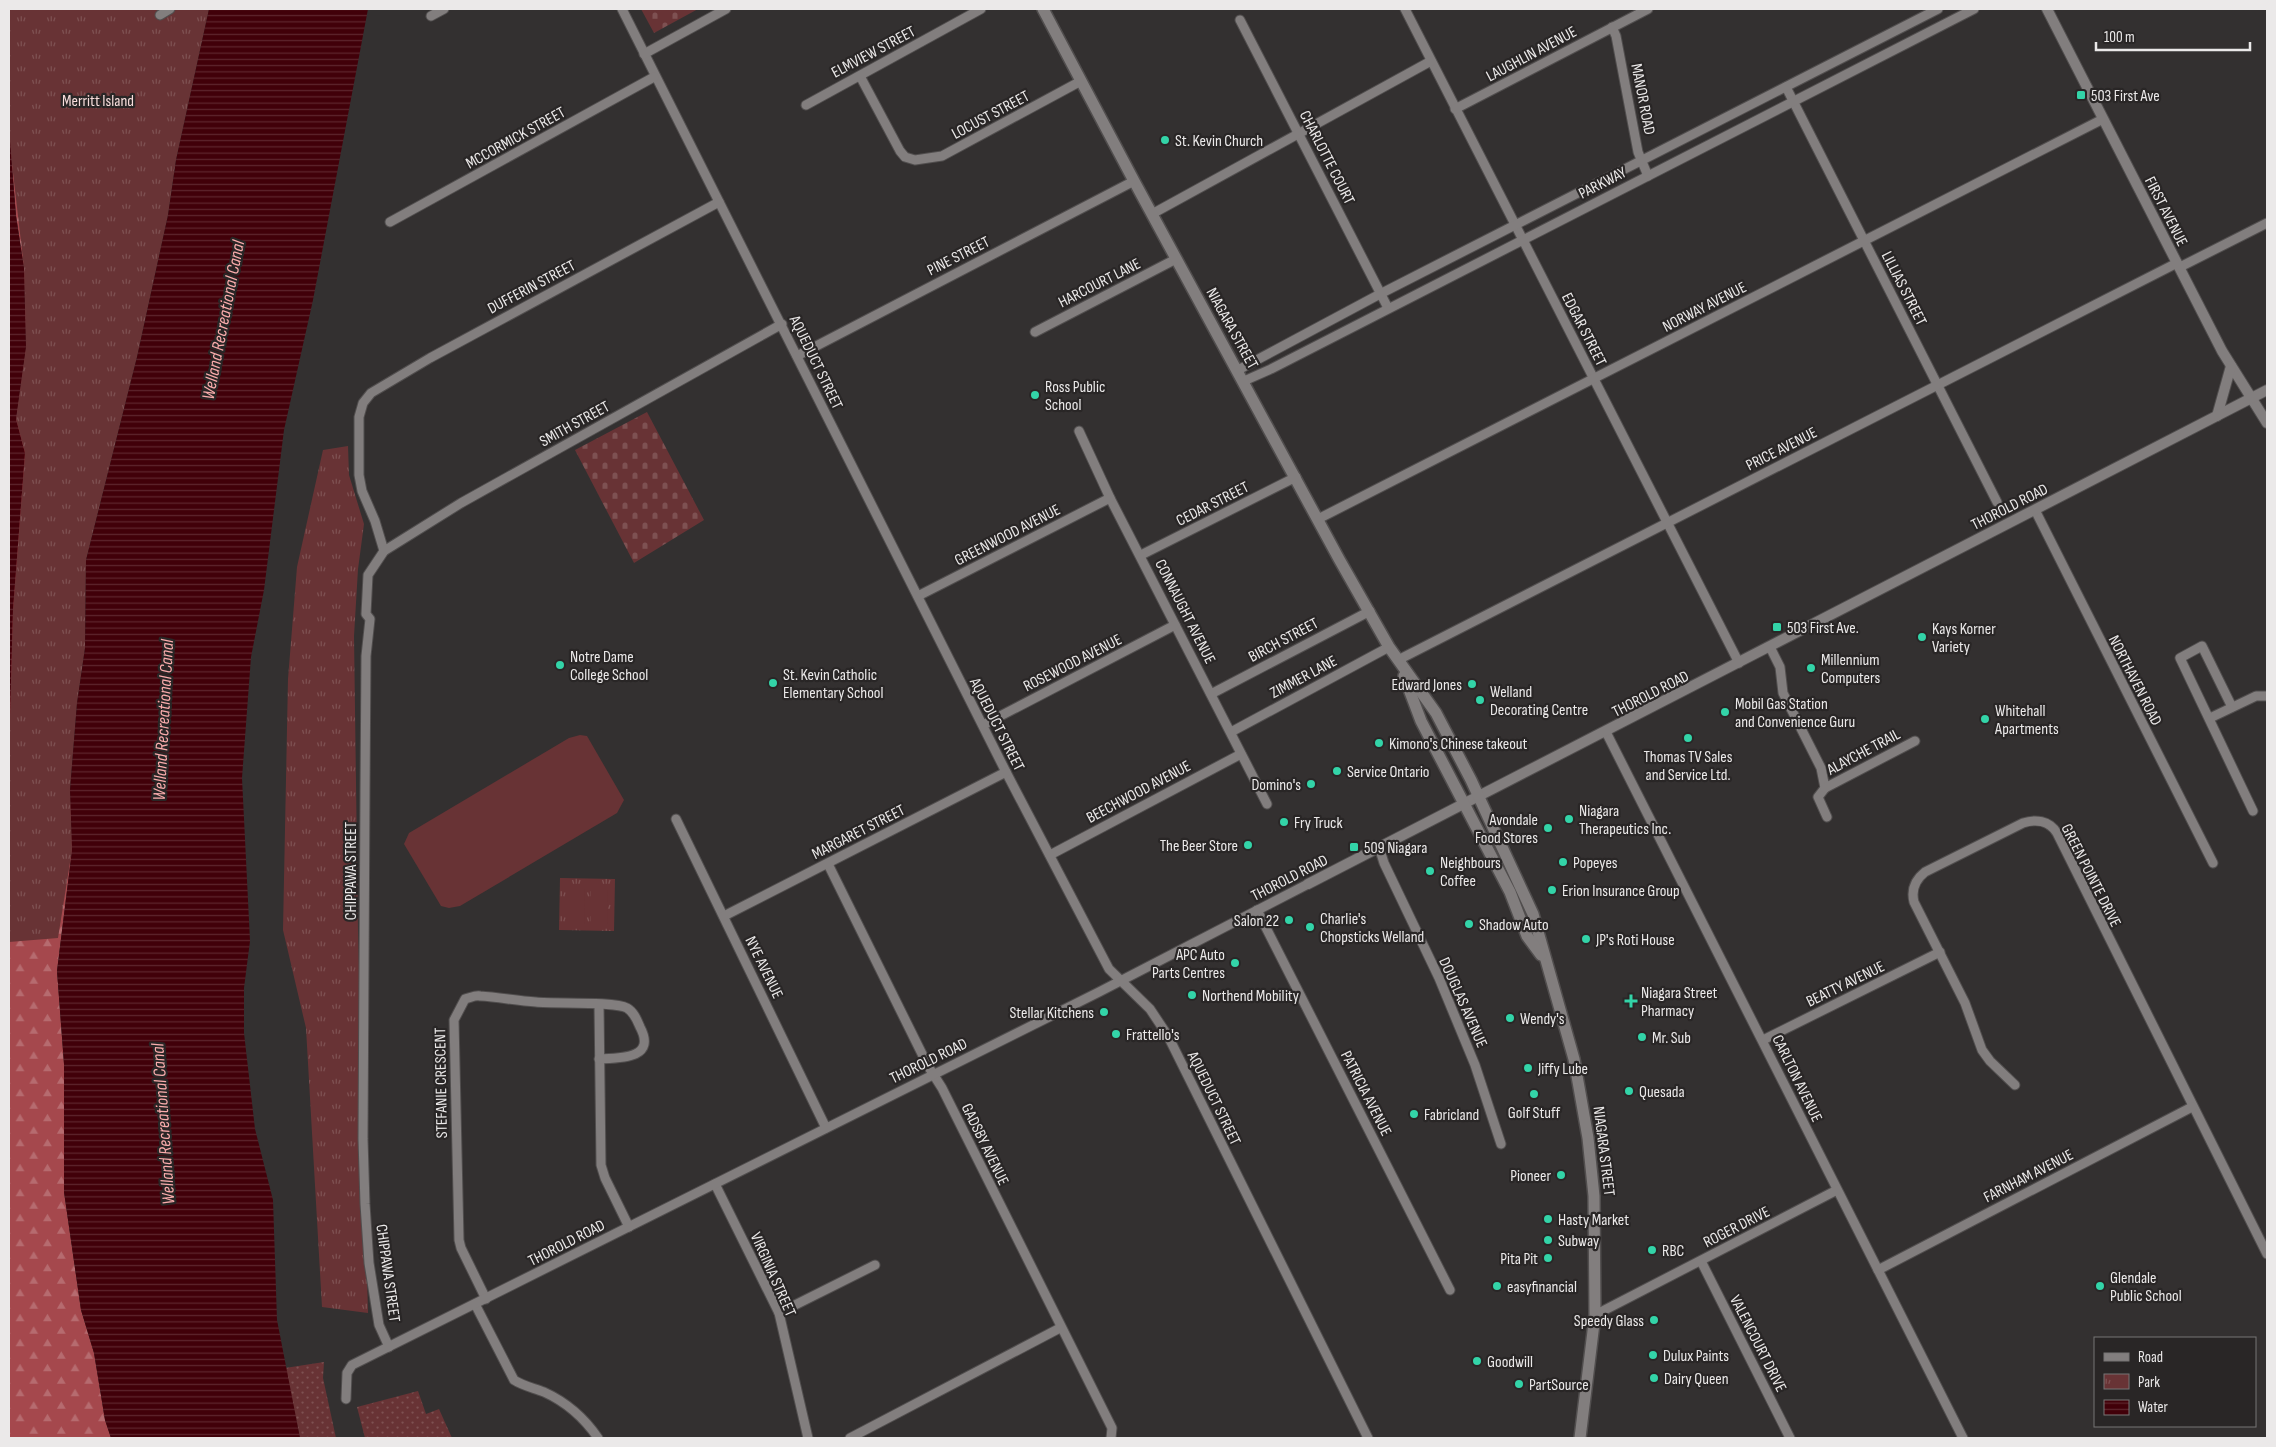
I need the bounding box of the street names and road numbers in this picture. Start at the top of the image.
street label: ELMVIEW STREET [828,22,919,82]
street label: LAUGHLIN AVENUE [1483,23,1580,86]
street label: MANOR ROAD [1626,62,1659,137]
street label: LOCUST STREET [949,87,1033,144]
street label: MCCORMICK STREET [463,103,569,173]
street label: CHARLOTTE COURT [1295,108,1359,208]
street label: PARKWAY [1576,163,1630,203]
street label: FIRST AVENUE [2140,174,2191,250]
street label: PINE STREET [924,232,994,280]
street label: LILLIAS STREET [1877,248,1931,329]
street label: HARCOURT LANE [1055,255,1144,312]
street label: DUFFERIN STREET [485,256,579,318]
street label: NORWAY AVENUE [1660,278,1750,337]
street label: NIAGARA STREET [1202,285,1262,373]
street label: EDGAR STREET [1557,290,1610,370]
street label: AQUEDUCT STREET [784,312,847,413]
street label: SMITH STREET [536,397,613,451]
street label: PRICE AVENUE [1743,423,1820,475]
street label: CEDAR STREET [1173,478,1253,531]
street label: THOROLD ROAD [1968,480,2051,535]
street label: GREENWOOD AVENUE [952,501,1064,570]
street label: CONNAUGHT AVENUE [1150,556,1219,667]
street label: BIRCH STREET [1246,614,1322,667]
street label: ROSEWOOD AVENUE [1020,630,1125,696]
street label: NORTHAVEN ROAD [2104,632,2166,729]
street label: ZIMMER LANE [1267,652,1340,703]
street label: THOROLD ROAD [1609,667,1692,722]
street label: AQUEDUCT STREET [965,674,1028,775]
street label: ALAYCHE TRAIL [1823,725,1904,780]
street label: BEECHWOOD AVENUE [1083,757,1194,828]
street label: MARGARET STREET [809,801,909,864]
street label: CHIPPAWA STREET [342,821,361,920]
street label: GREEN POINTE DRIVE [2056,821,2125,930]
street label: THOROLD ROAD [1248,851,1331,906]
street label: NYE AVENUE [740,933,787,1002]
street label: DOUGLAS AVENUE [1434,954,1491,1051]
street label: BEATTY AVENUE [1803,957,1888,1011]
street label: STEFANIE CRESCENT [431,1027,452,1139]
street label: CARLTON AVENUE [1767,1032,1826,1125]
street label: THOROLD ROAD [887,1034,971,1088]
street label: AQUEDUCT STREET [1182,1048,1245,1149]
street label: PATRICIA AVENUE [1336,1048,1395,1139]
street label: GADSBY AVENUE [957,1101,1013,1189]
street label: NIAGARA STREET [1589,1105,1618,1197]
street label: FARNHAM AVENUE [1981,1146,2077,1207]
street label: ROGER DRIVE [1700,1203,1773,1252]
street label: THOROLD ROAD [525,1216,608,1271]
street label: CHIPPAWA STREET [371,1223,404,1324]
street label: VIRGINIA STREET [746,1230,800,1320]
street label: VALENCOURT DRIVE [1725,1292,1790,1395]

